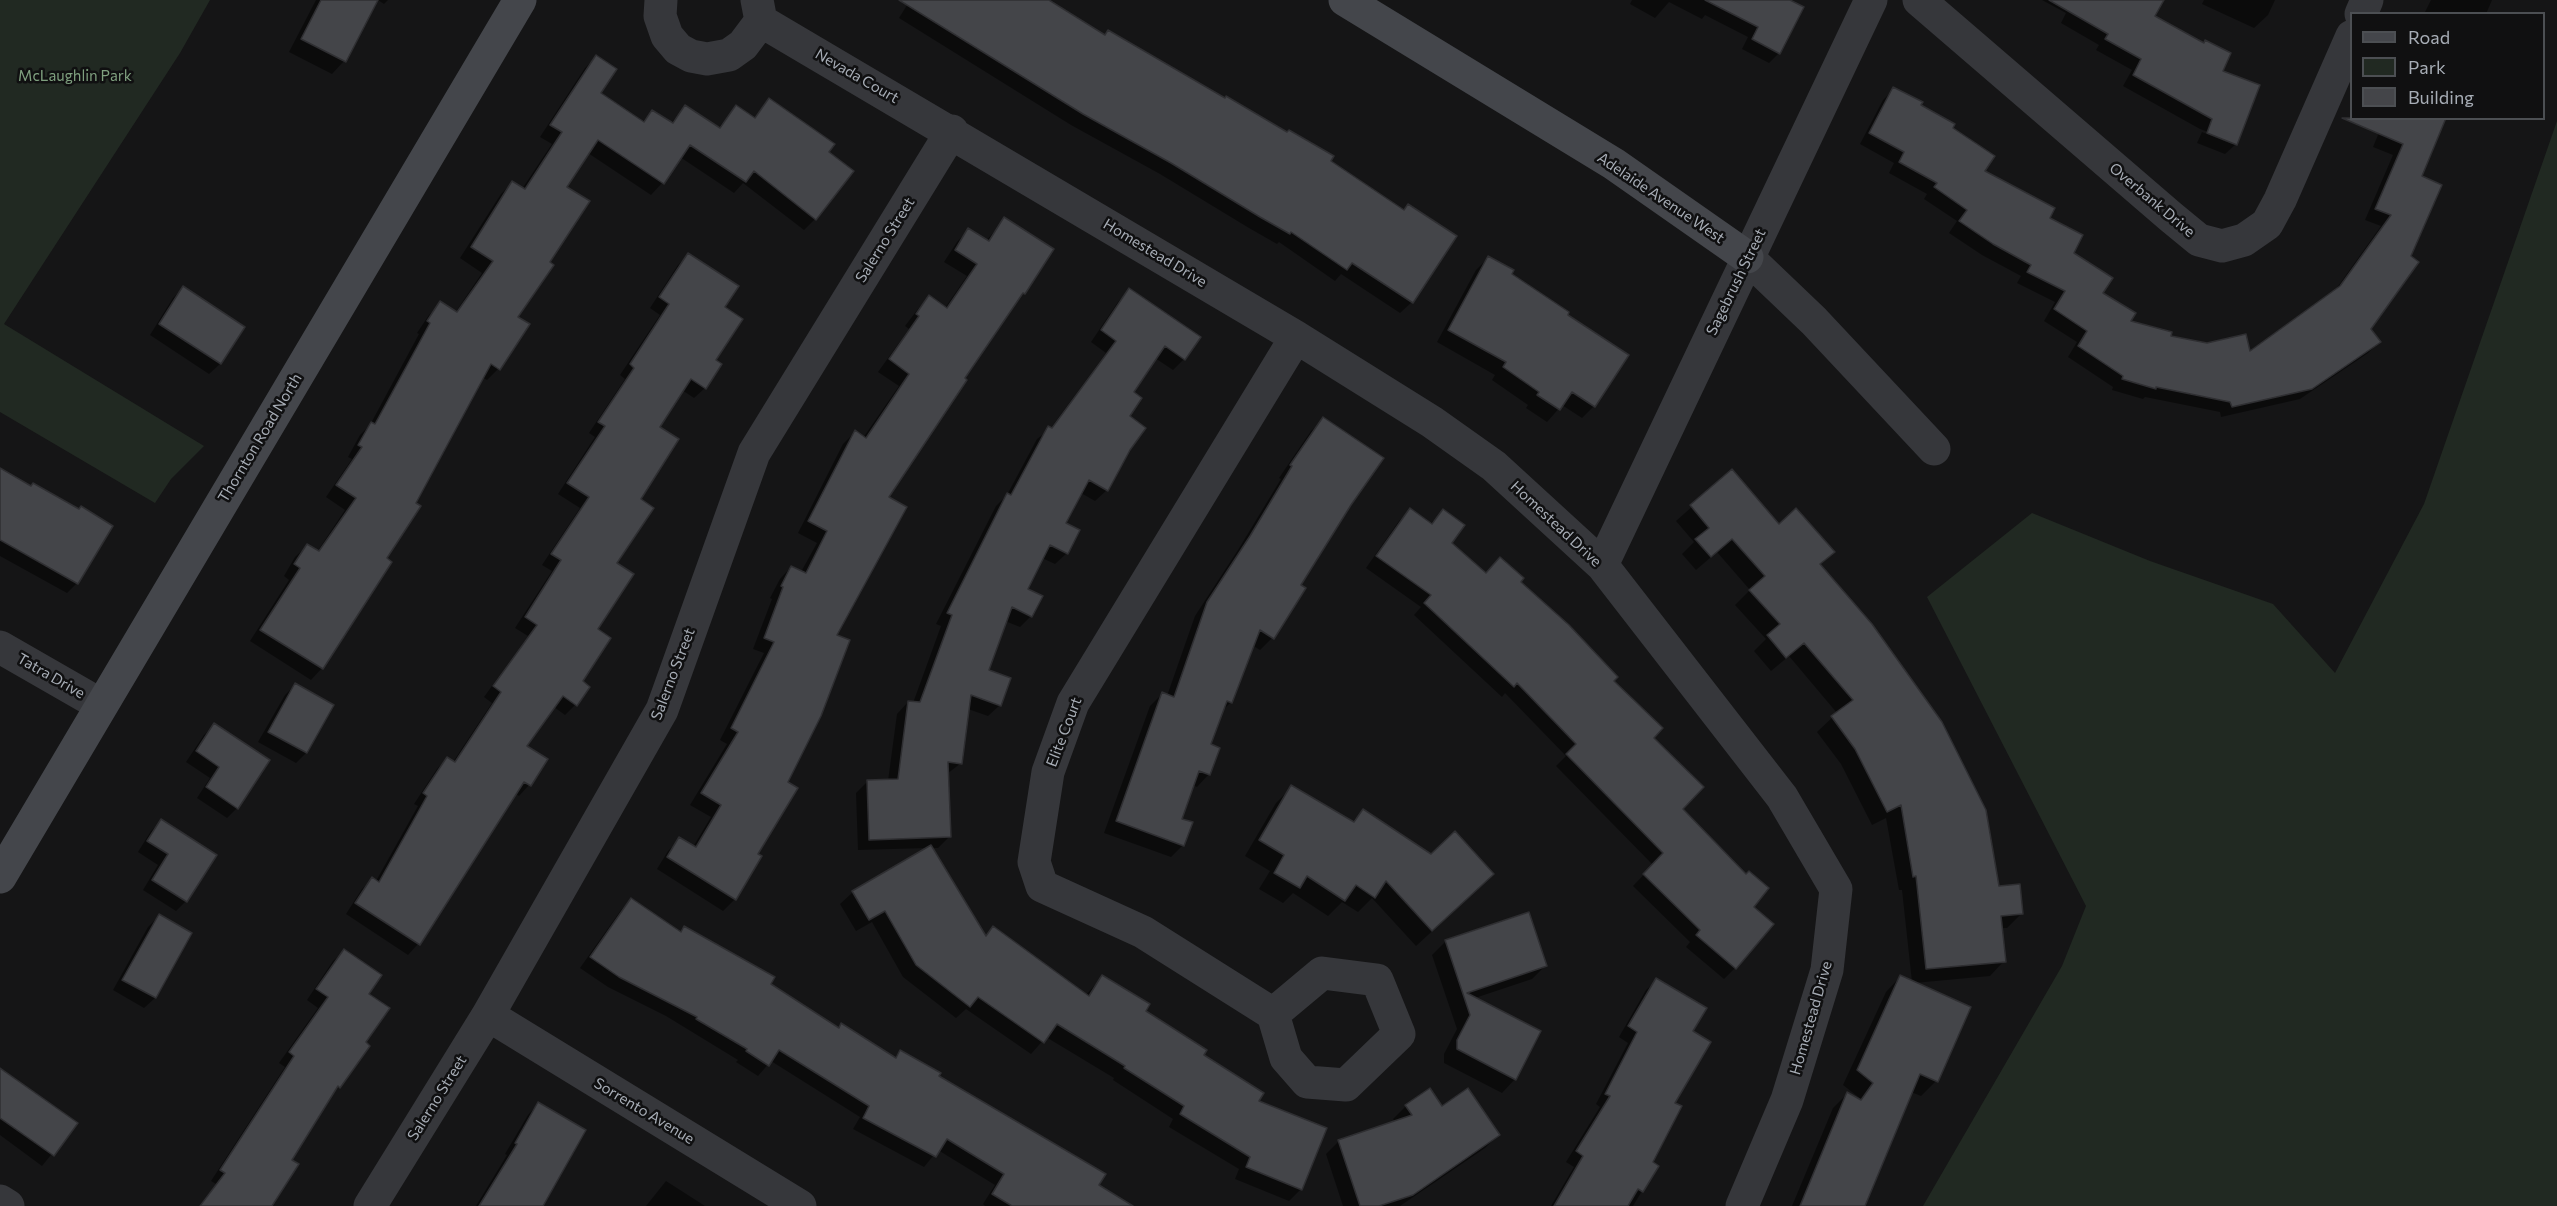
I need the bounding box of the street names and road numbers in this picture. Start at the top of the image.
street label: Nevada Court [812,45,902,107]
street label: Adelaide Avenue West [1594,149,1728,247]
street label: Overbank Drive [2106,159,2198,241]
street label: Salerno Street [852,194,918,286]
street label: Homestead Drive [1100,215,1210,291]
street label: Sagebrush Street [1702,226,1770,338]
street label: Thornton Road North [214,370,306,506]
street label: Homestead Drive [1507,477,1605,571]
street label: Salerno Street [647,625,699,723]
street label: Tatra Drive [14,649,88,703]
street label: Elite Court [1042,695,1086,769]
street label: Homestead Drive [1786,959,1836,1077]
street label: Salerno Street [404,1052,470,1144]
street label: Sorrento Avenue [591,1074,697,1148]

